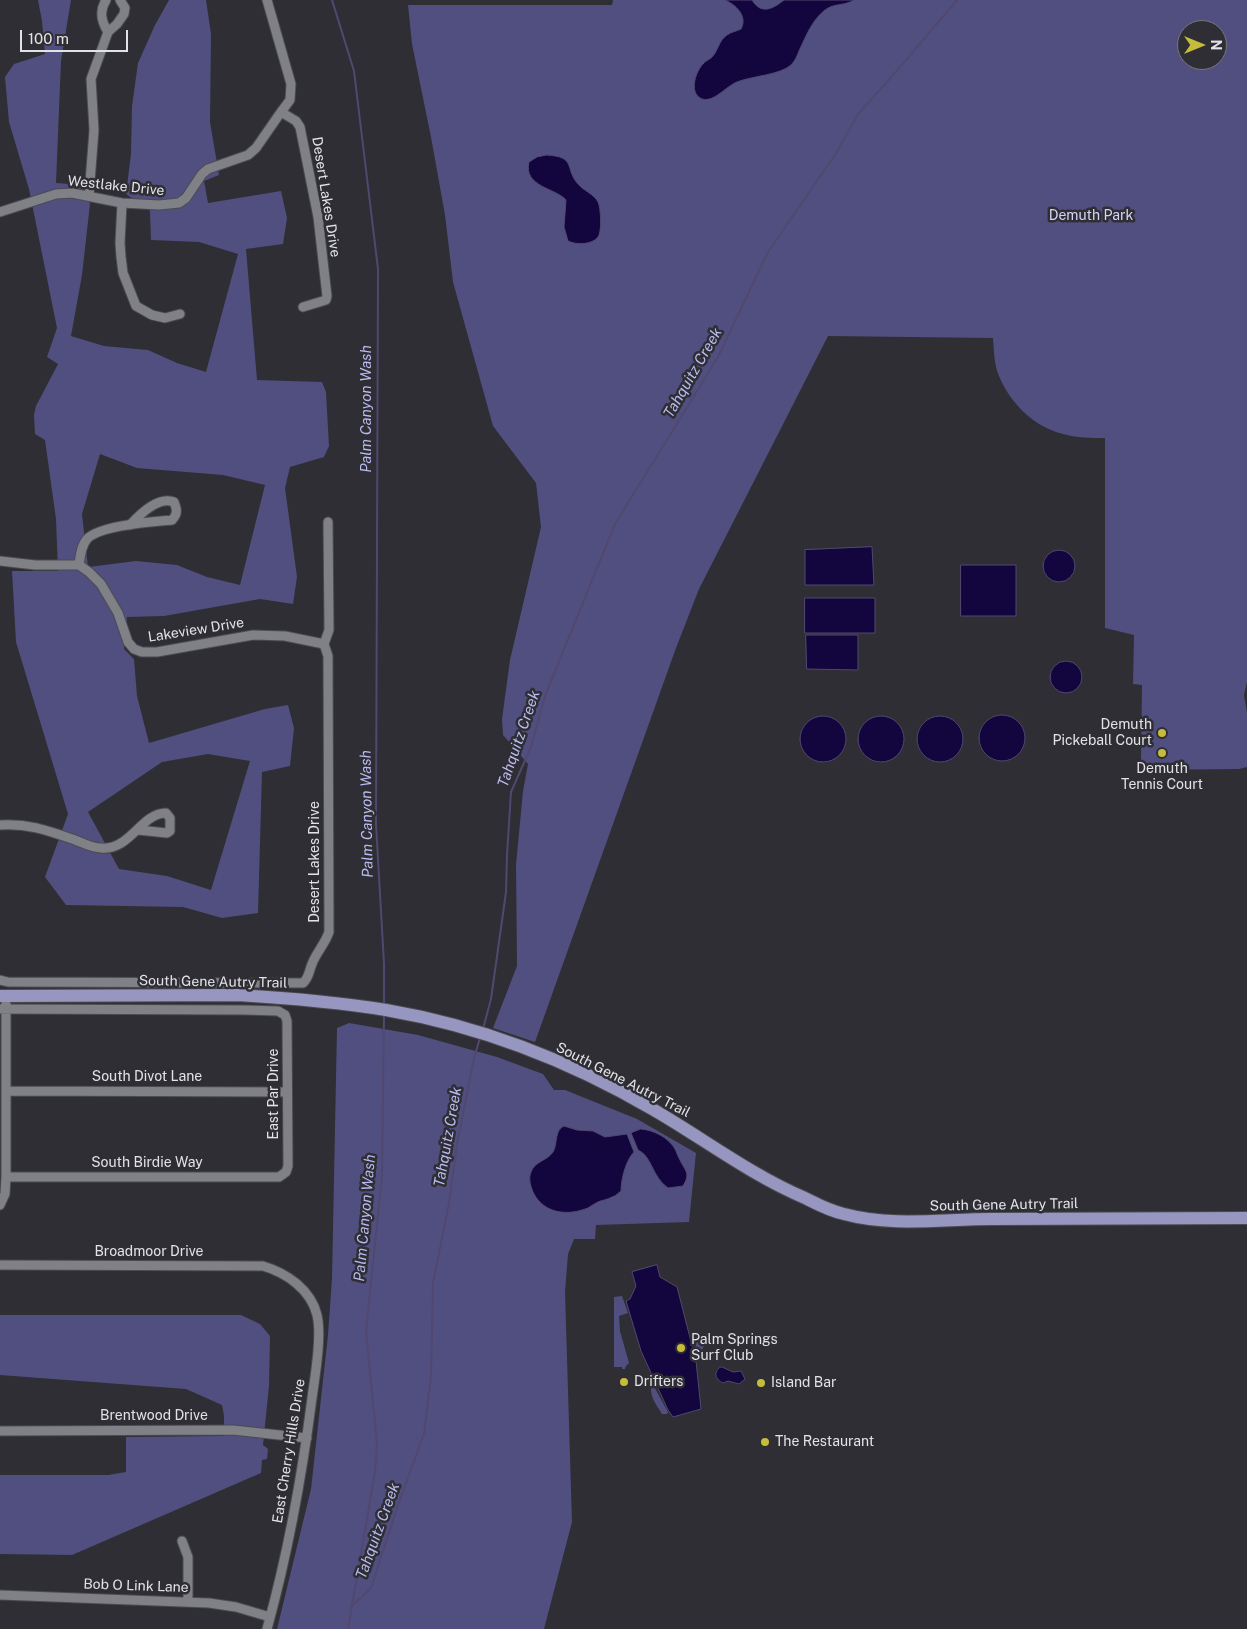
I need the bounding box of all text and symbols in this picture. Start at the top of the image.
scale bar [22,20,130,52]
north arrow [1177,20,1227,70]
text: 100 m [28,30,69,47]
text: N [1208,40,1224,50]
street label: Desert Lakes Drive [308,136,344,258]
street label: Westlake Drive [67,173,165,199]
park label: Demuth Park [1049,208,1133,224]
water label: Tahquitz Creek [660,325,726,421]
water label: Palm Canyon Wash [357,345,375,473]
street label: Lakeview Drive [147,614,245,646]
water label: Tahquitz Creek [494,688,544,790]
place label: Demuth Pickeball Court [1053,717,1152,750]
marker: Demuth Pickeball Court [1156,727,1168,739]
marker: Demuth Tennis Court [1156,747,1168,759]
water label: Palm Canyon Wash [357,750,377,878]
place label: Demuth Tennis Court [1121,761,1203,794]
street label: Desert Lakes Drive [307,801,323,923]
street label: South Gene Autry Trail [139,972,287,992]
street label: South Gene Autry Trail [553,1039,693,1121]
street label: East Par Drive [266,1049,282,1139]
street label: South Divot Lane [92,1069,202,1085]
water label: Tahquitz Creek [430,1086,466,1188]
water label: Palm Canyon Wash [350,1154,380,1282]
street label: South Birdie Way [91,1155,203,1171]
street label: South Gene Autry Trail [930,1195,1078,1215]
street label: Broadmoor Drive [94,1244,204,1260]
place label: Palm Springs Surf Club [691,1332,778,1364]
marker: Palm Springs Surf Club [675,1342,687,1354]
place label: Drifters [634,1374,683,1390]
place label: Island Bar [771,1375,836,1391]
marker: Drifters [618,1376,630,1388]
marker: Island Bar [755,1377,767,1389]
street label: East Cherry Hills Drive [269,1378,309,1524]
street label: Brentwood Drive [100,1408,208,1424]
place label: The Restaurant [775,1434,874,1450]
marker: The Restaurant [759,1436,771,1448]
water label: Tahquitz Creek [352,1480,404,1582]
street label: Bob O Link Lane [83,1576,189,1596]

